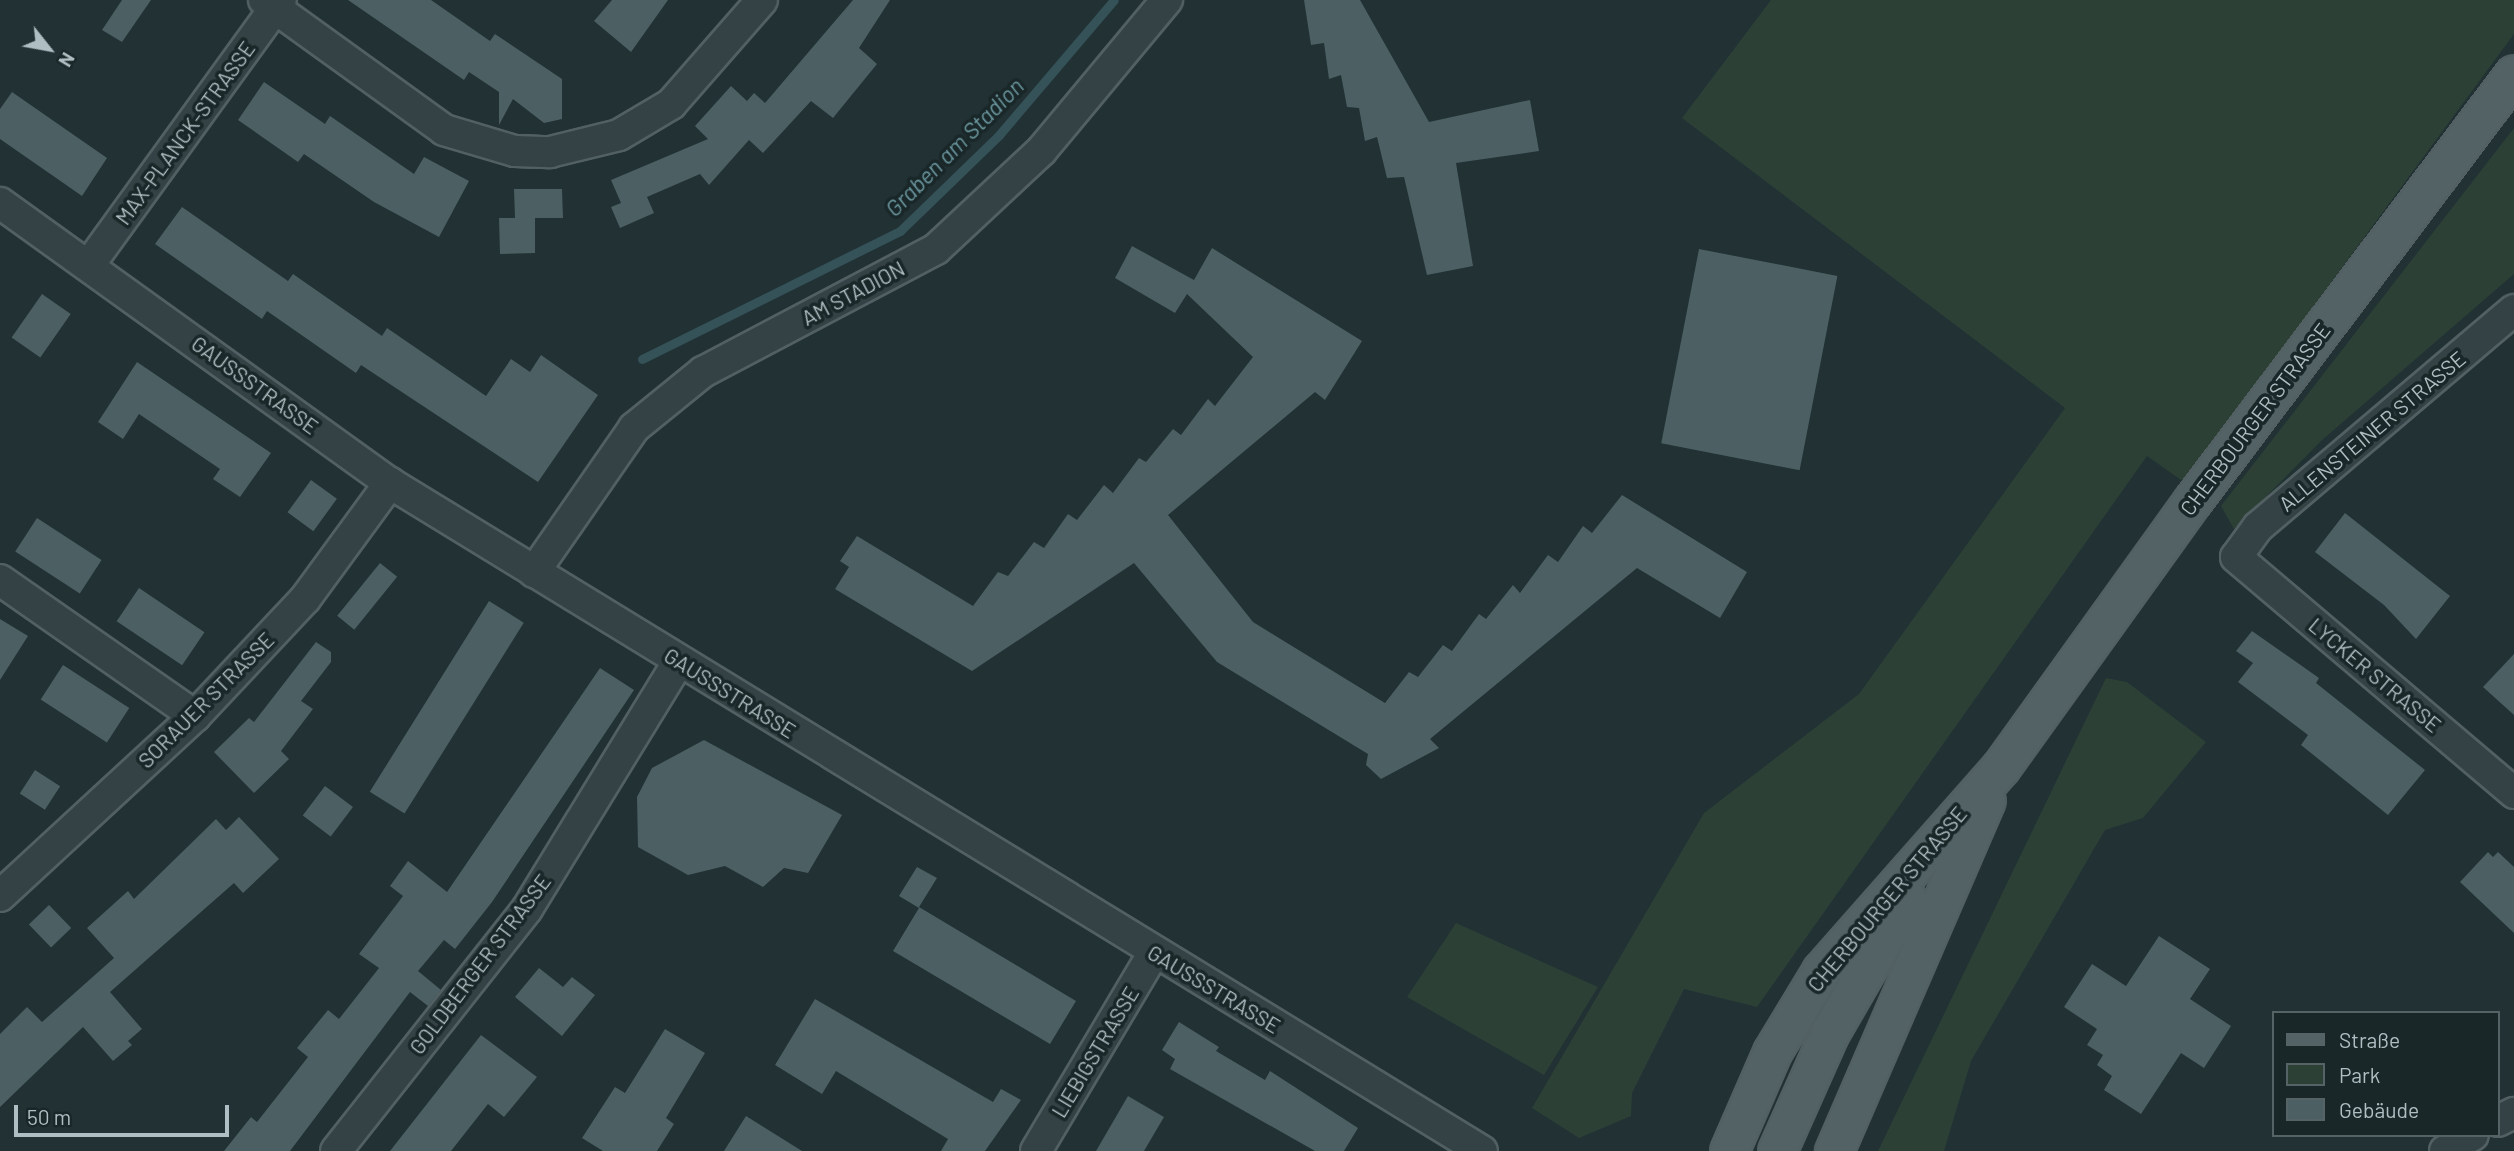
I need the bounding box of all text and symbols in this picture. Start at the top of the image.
north arrow [14,14,84,84]
street label: MAX-PLANCK-STRASSE [110,36,260,230]
text: N [54,49,81,71]
water label: Graben am Stadion [879,72,1029,222]
street label: AM STADION [797,255,909,331]
street label: CHERBOURGER STRASSE [2175,318,2335,520]
street label: GAUSSSTRASSE [187,331,323,439]
street label: ALLENSTEINER STRASSE [2274,346,2470,516]
street label: LYCKER STRASSE [2304,612,2446,738]
street label: SORAUER STRASSE [133,627,279,773]
street label: GAUSSSTRASSE [660,643,800,743]
street label: CHERBOURGER STRASSE [1802,801,1972,997]
street label: GOLDBERGER STRASSE [404,869,556,1059]
street label: GAUSSSTRASSE [1143,940,1285,1038]
street label: LIEBIGSTRASSE [1046,982,1144,1122]
legend [2272,1011,2500,1137]
text: Straße [2339,1027,2400,1052]
text: Park [2339,1062,2380,1087]
scale bar [18,1092,233,1136]
text: Gebäude [2339,1097,2419,1122]
text: 50 m [27,1104,71,1129]

